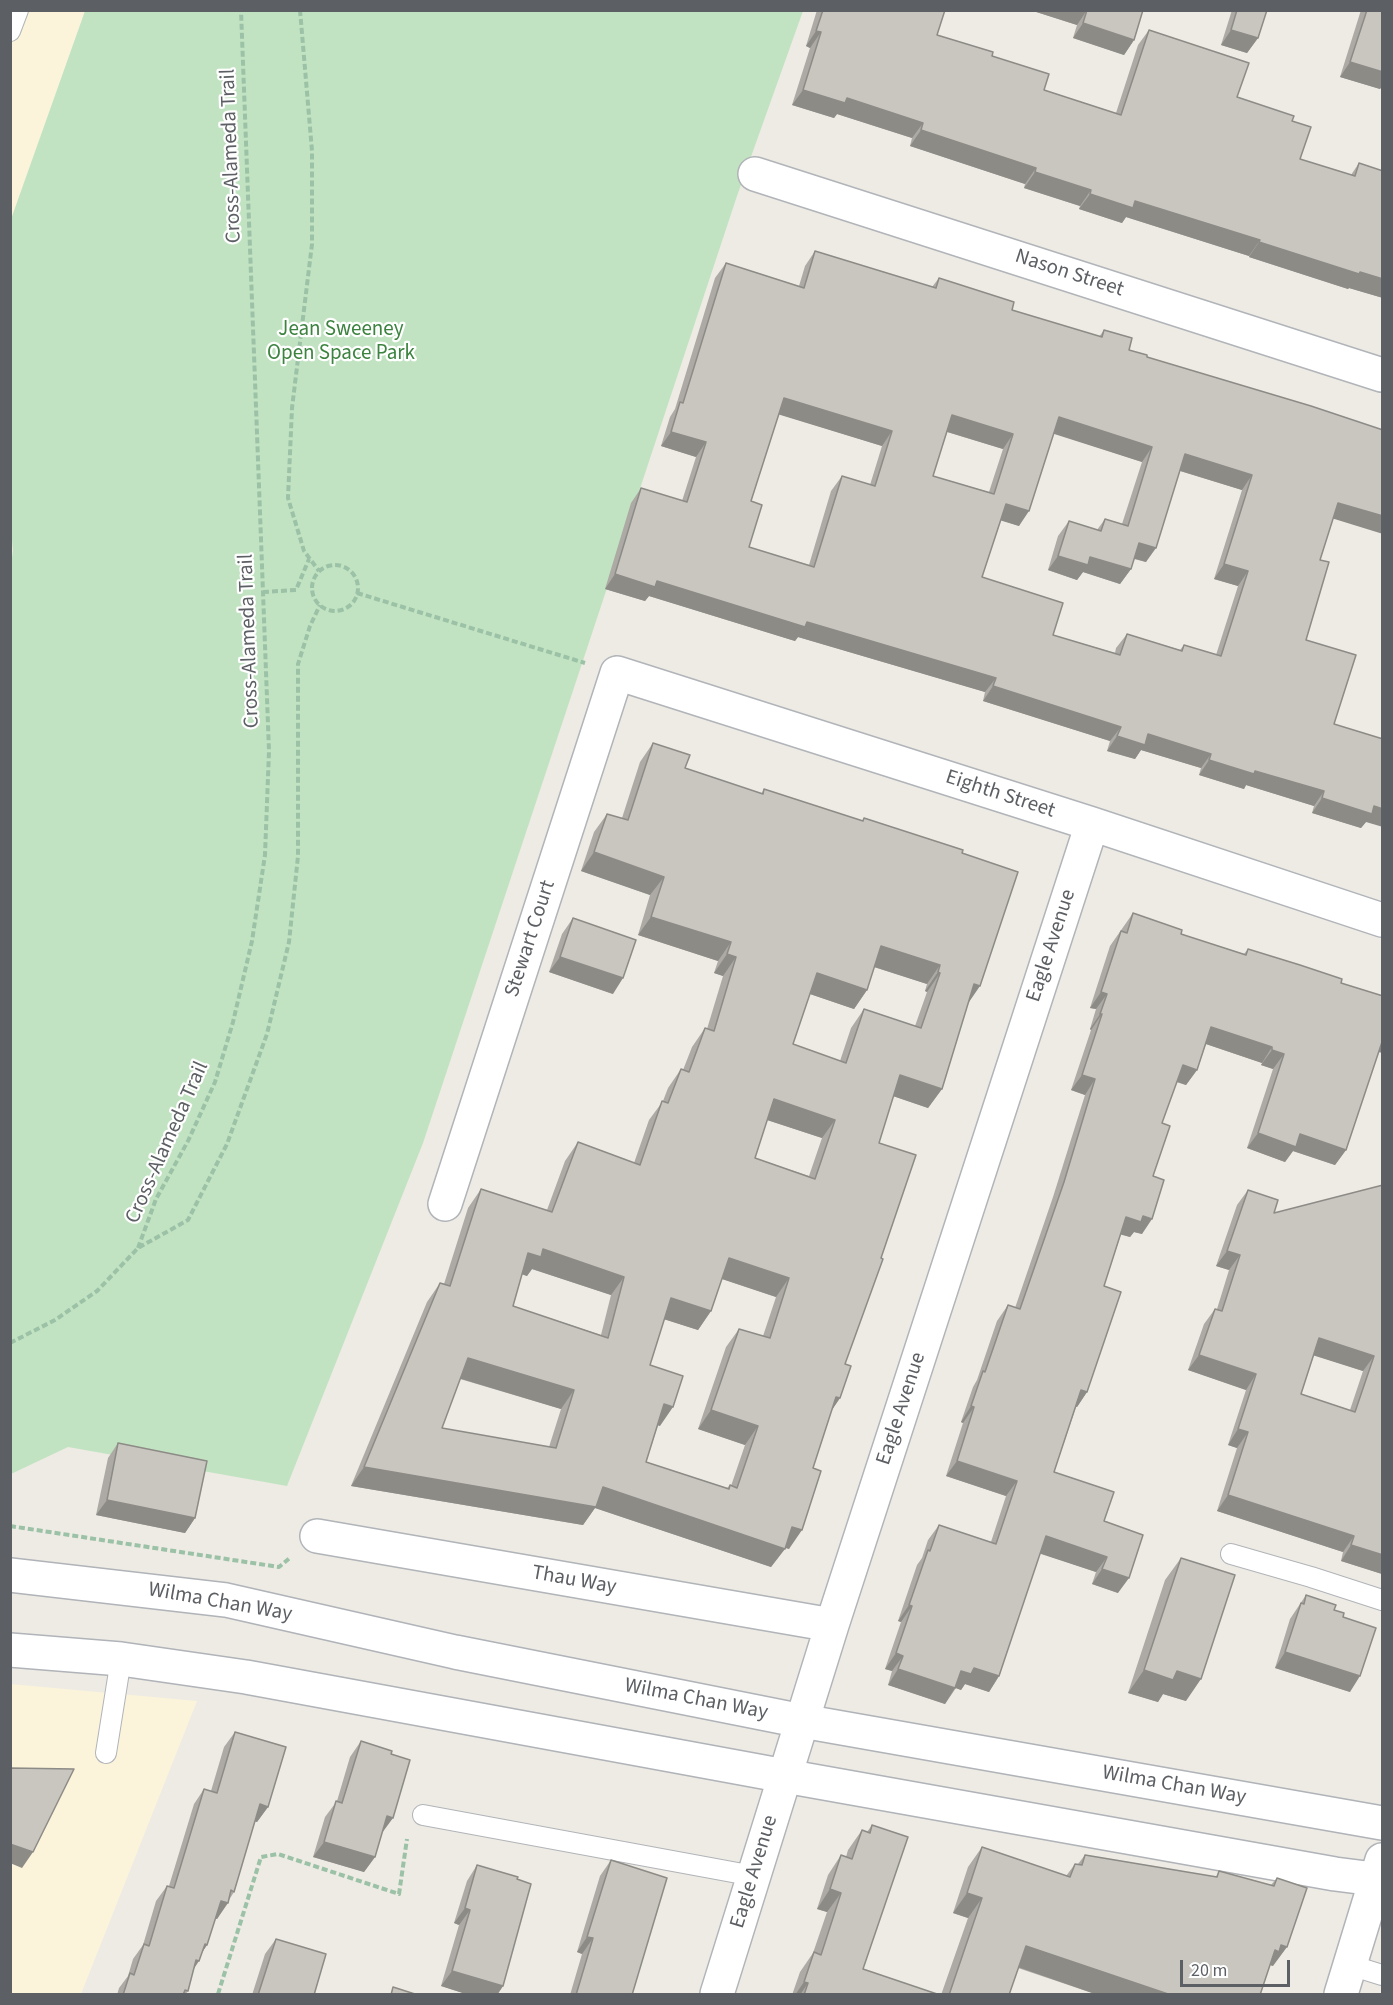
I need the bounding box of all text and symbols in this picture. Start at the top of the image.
street label: Cross-Alameda Trail [216,68,248,244]
street label: Nason Street [1012,245,1126,303]
park label: Jean Sweeney Open Space Park [267,317,415,367]
street label: Cross-Alameda Trail [234,553,266,729]
street label: Eighth Street [942,765,1058,825]
street label: Stewart Court [500,877,562,1001]
street label: Eagle Avenue [1022,887,1082,1005]
street label: Cross-Alameda Trail [121,1058,215,1228]
street label: Eagle Avenue [872,1350,932,1468]
street label: Thau Way [530,1561,618,1601]
street label: Wilma Chan Way [146,1578,294,1628]
street label: Wilma Chan Way [622,1674,770,1726]
street label: Wilma Chan Way [1100,1761,1248,1811]
street label: Eagle Avenue [726,1812,784,1932]
scale bar [1183,1948,1292,1986]
text: 20 m [1191,1958,1227,1983]

